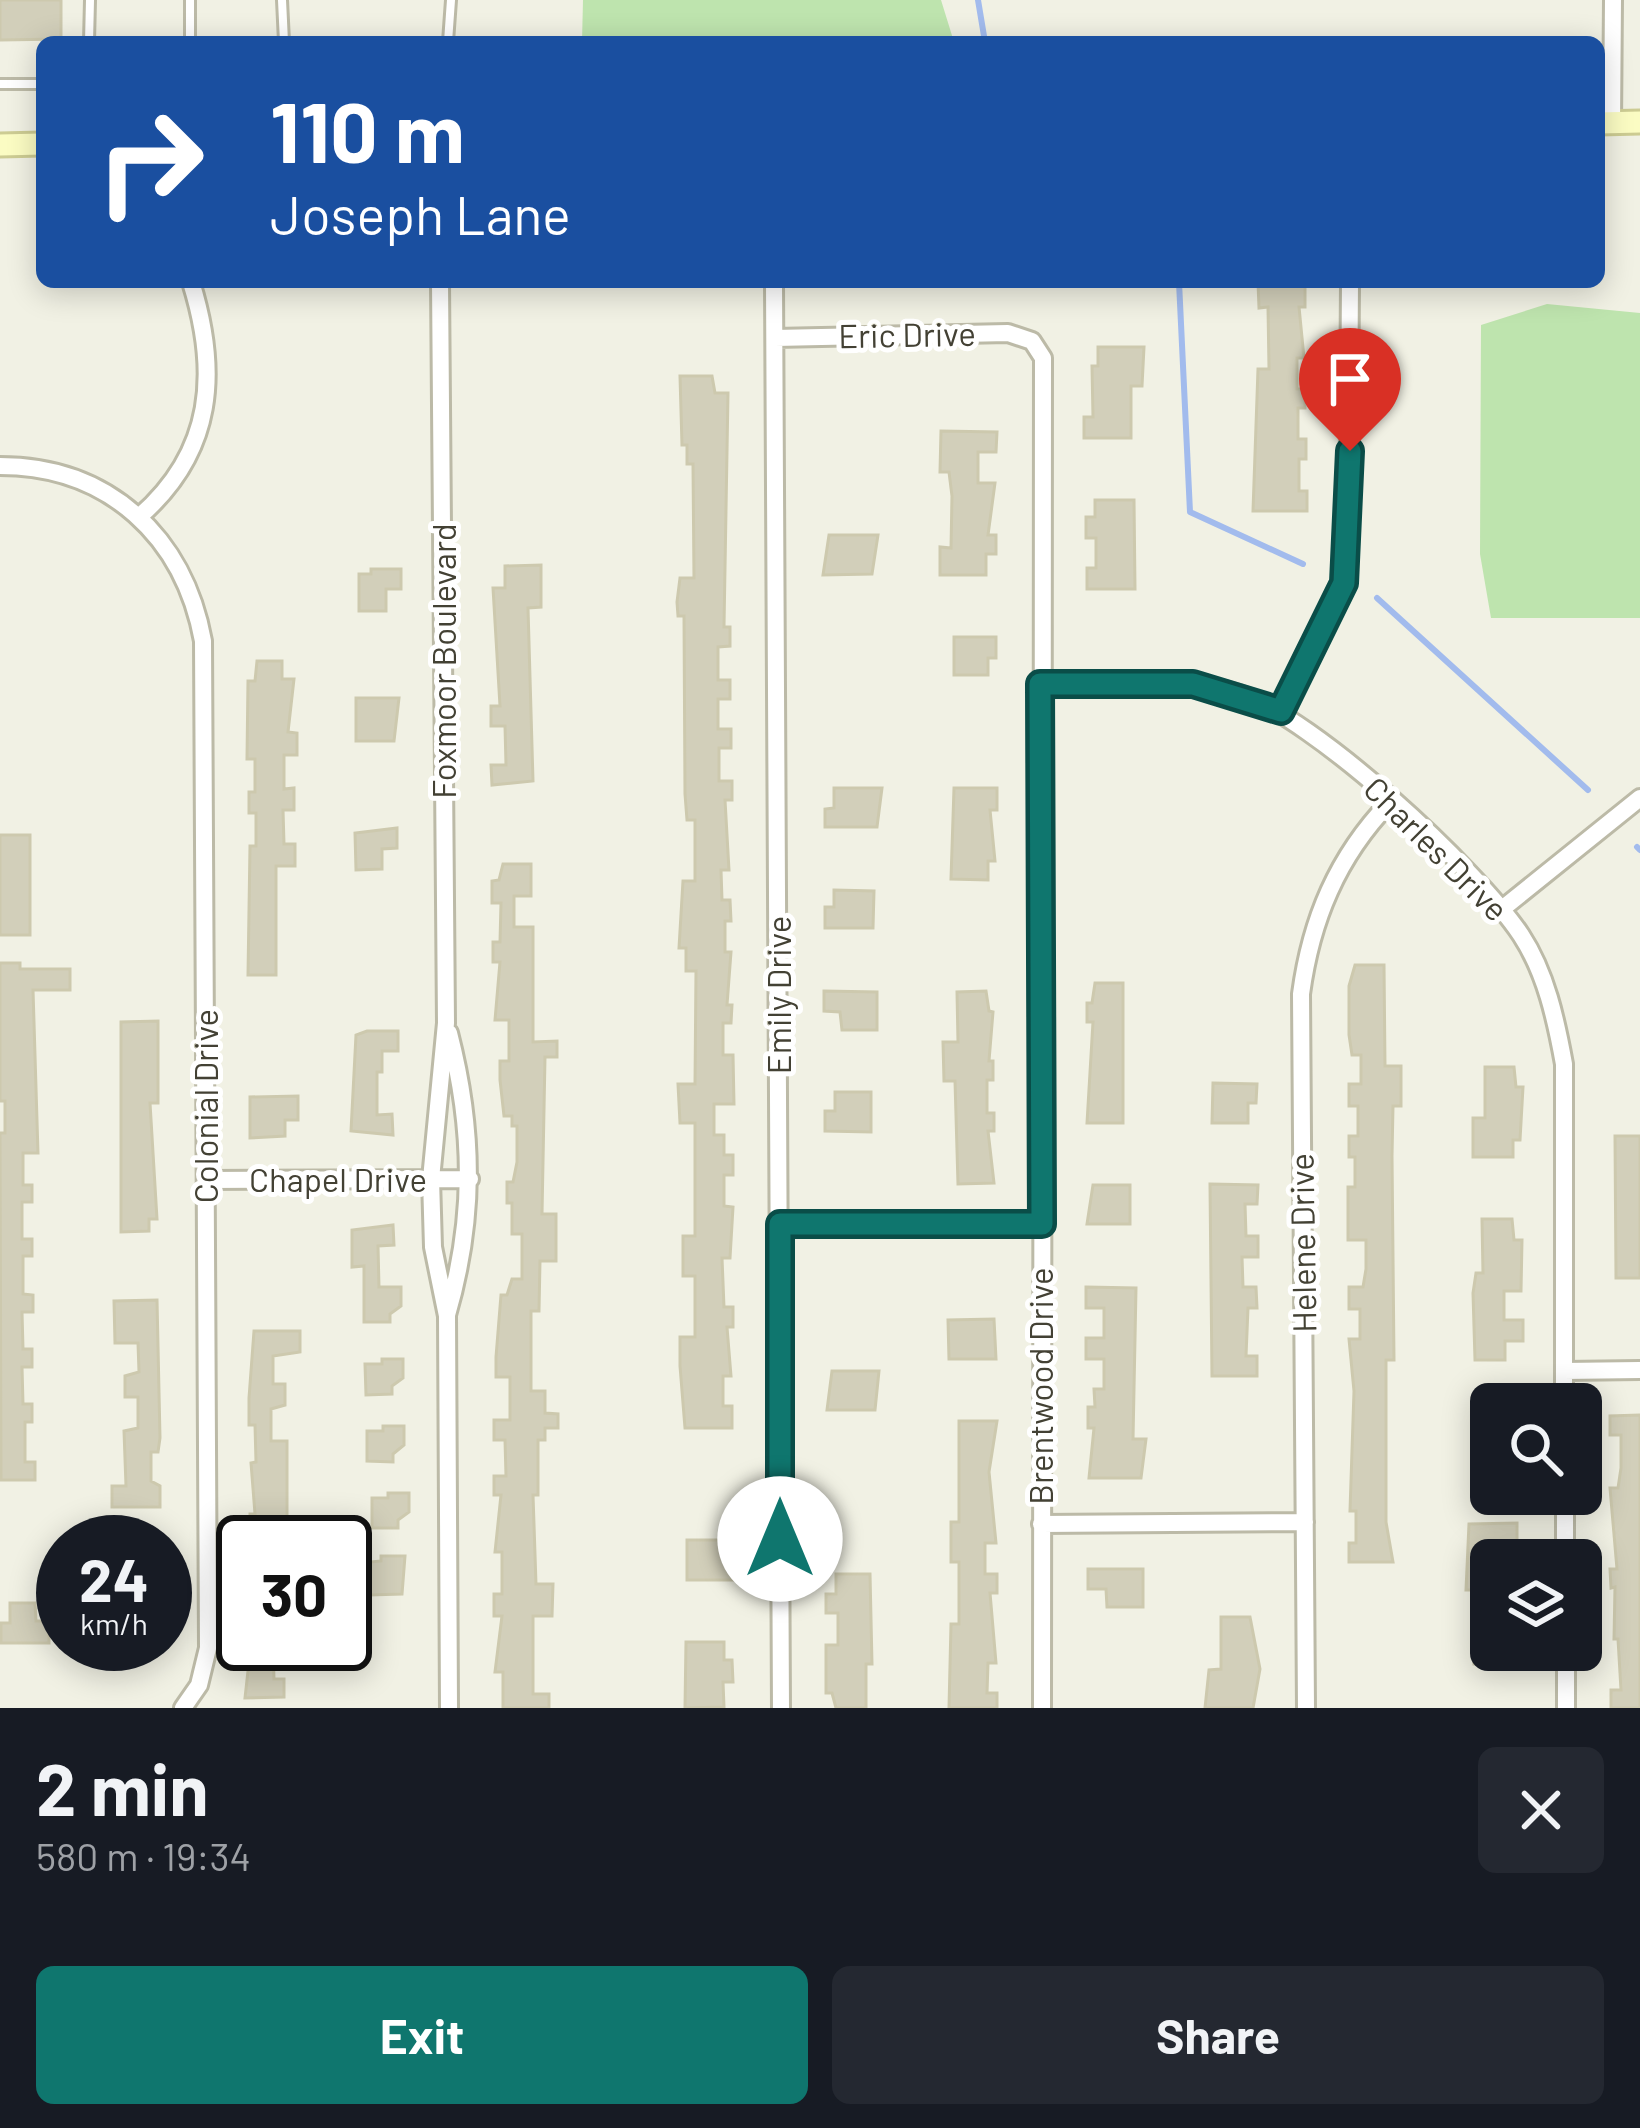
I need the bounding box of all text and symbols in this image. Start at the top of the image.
text: 110 m [270,79,465,180]
icon: right [72,84,228,240]
text: Joseph Lane [270,181,571,246]
street label: Eric Drive [838,313,976,355]
pin [1299,328,1401,451]
icon: arrive [1317,346,1383,412]
street label: Foxmoor Boulevard [423,523,463,799]
street label: Charles Drive [1356,768,1517,929]
street label: Emily Drive [758,916,798,1074]
street label: Colonial Drive [185,1009,225,1203]
street label: Helene Drive [1280,1153,1324,1333]
street label: Chapel Drive [249,1159,427,1199]
street label: Brentwood Drive [1020,1267,1060,1505]
map controls [1470,1383,1602,1671]
button: search [1470,1383,1602,1515]
position arrow [717,1476,843,1602]
speed limit sign: 30 [216,1515,372,1671]
button: layers [1470,1539,1602,1671]
text: 24 [79,1542,149,1614]
text: km/h [80,1605,148,1641]
text: 2 min [36,1744,209,1830]
button: close [1478,1747,1604,1873]
text: 580 m · 19:34 [36,1832,251,1879]
button: Exit [36,1966,808,2104]
button: Share [832,1966,1604,2104]

